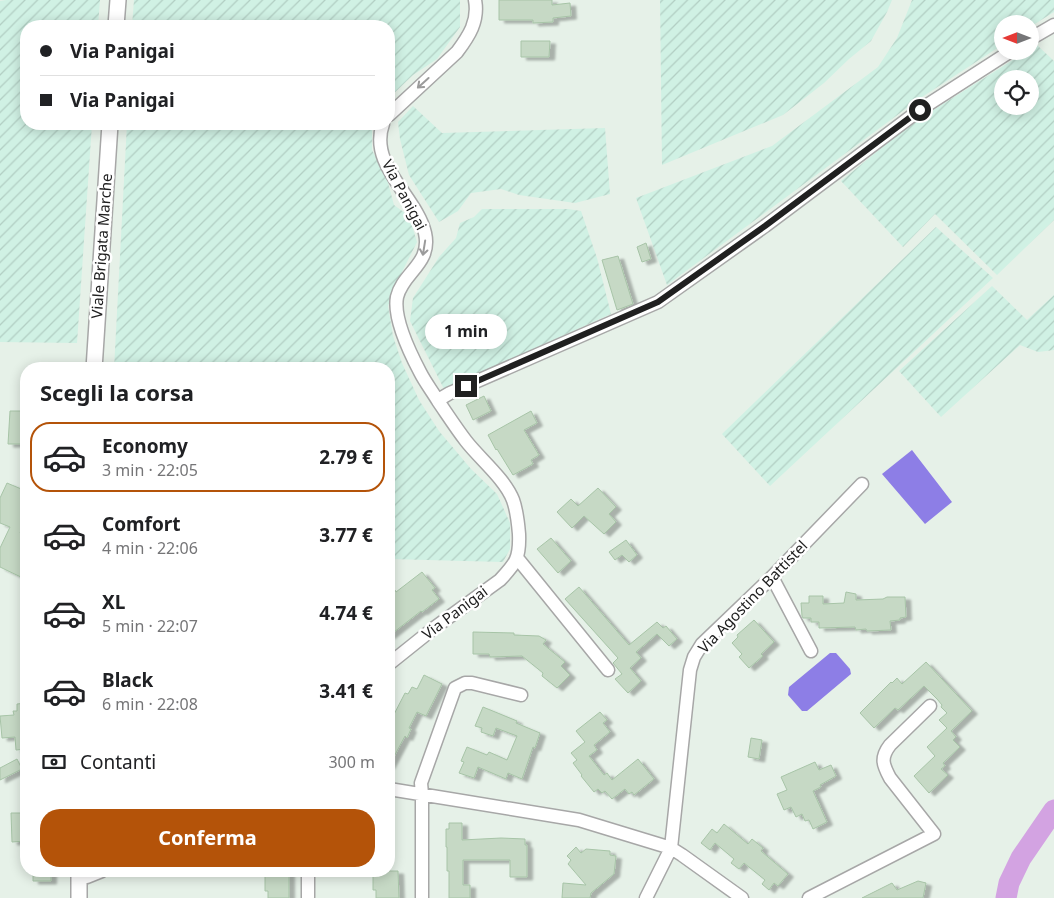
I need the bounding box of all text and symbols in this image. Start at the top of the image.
north arrow [994,15,1039,60]
map controls [994,15,1039,115]
text: Via Panigai [70,38,175,64]
button: locate [994,70,1039,115]
one-way arrow [416,77,429,89]
text: Via Panigai [70,87,175,113]
route start [909,99,931,121]
street label: Via Panigai [378,156,432,233]
street label: Viale Brigata Marche [86,173,116,319]
one-way arrow [419,239,429,255]
callout: 1 min [425,314,507,348]
text: 1 min [444,320,488,342]
route end [455,375,477,397]
text: Scegli la corsa [40,377,194,407]
text: Economy [102,433,188,459]
icon: car [42,435,87,480]
text: 2.79 € [319,444,373,470]
text: 3 min · 22:05 [102,459,198,481]
text: Comfort [102,511,181,537]
icon: car [42,513,87,558]
text: 3.77 € [319,522,373,548]
street label: Via Agostino Battistel [693,536,811,657]
text: 4 min · 22:06 [102,537,198,559]
street label: Via Panigai [418,581,491,643]
text: XL [102,589,125,615]
icon: car [42,591,87,636]
text: 4.74 € [319,600,373,626]
text: 5 min · 22:07 [102,615,198,637]
text: Black [102,667,153,693]
icon: car [42,669,87,714]
text: 3.41 € [319,678,373,704]
text: 6 min · 22:08 [102,693,198,715]
icon: cash [40,748,68,776]
text: Contanti [80,749,156,775]
text: 300 m [328,751,375,773]
button: Conferma [40,809,375,867]

